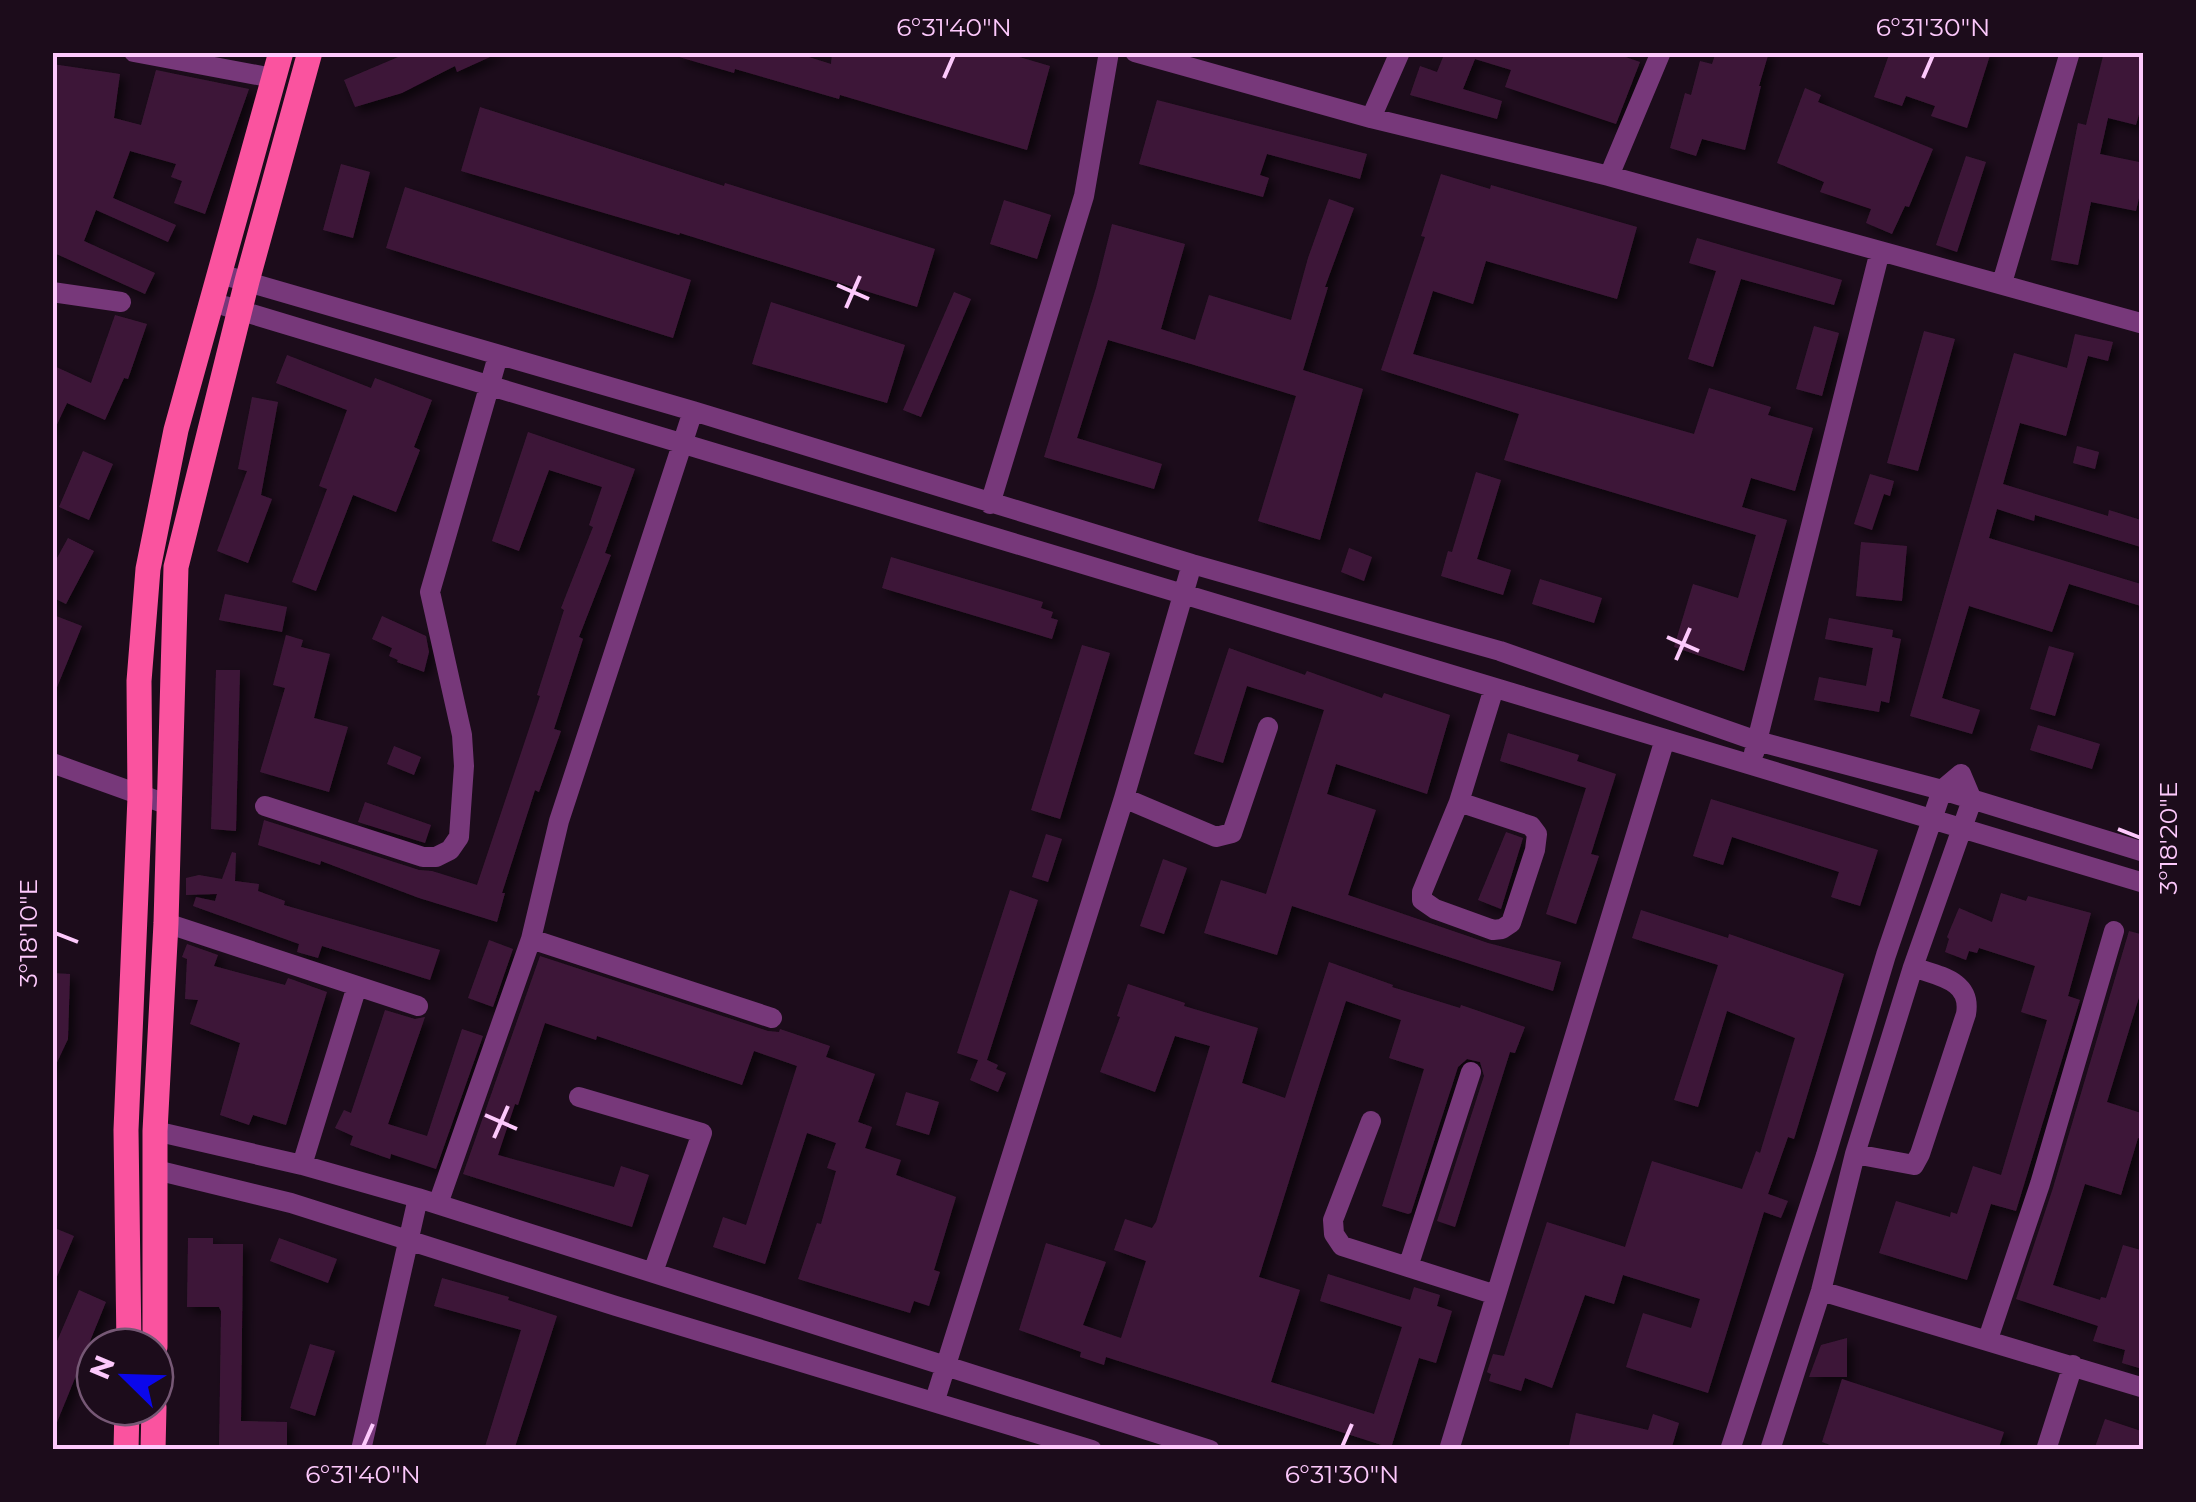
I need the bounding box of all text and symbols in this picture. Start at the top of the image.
text: 6°31'40"N [896,12,1012,42]
text: 6°31'30"N [1876,12,1990,42]
text: 3°18'20"E [2153,782,2183,894]
text: 3°18'10"E [13,879,43,987]
north arrow [75,1327,175,1427]
text: N [82,1350,122,1384]
text: 6°31'40"N [305,1459,421,1489]
text: 6°31'30"N [1285,1459,1399,1489]

